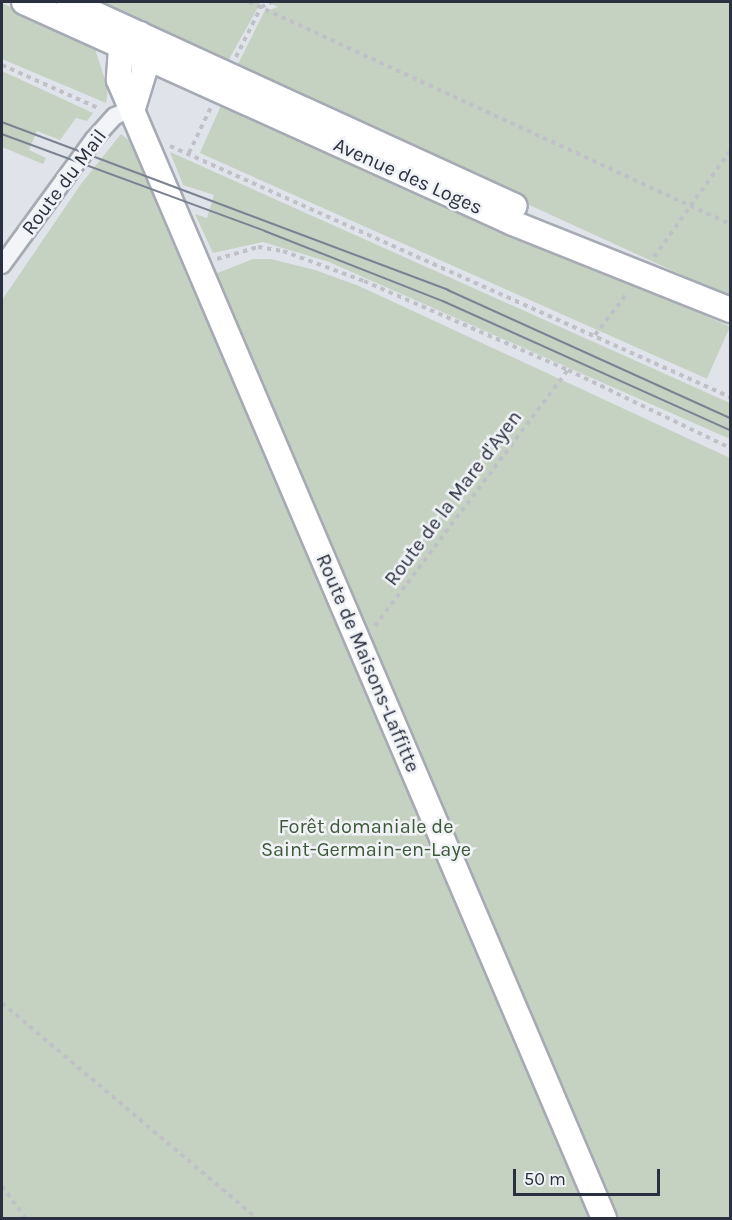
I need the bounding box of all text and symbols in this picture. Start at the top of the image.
street label: Route du Mail [16,124,112,240]
street label: Avenue des Loges [330,132,486,220]
street label: Route de la Mare d'Ayen [379,406,527,590]
street label: Route de Maisons-Laffitte [311,550,425,776]
park label: Forêt domaniale de Saint-Germain-en-Laye [261,815,471,862]
scale bar [516,1157,663,1195]
text: 50 m [524,1168,566,1190]

